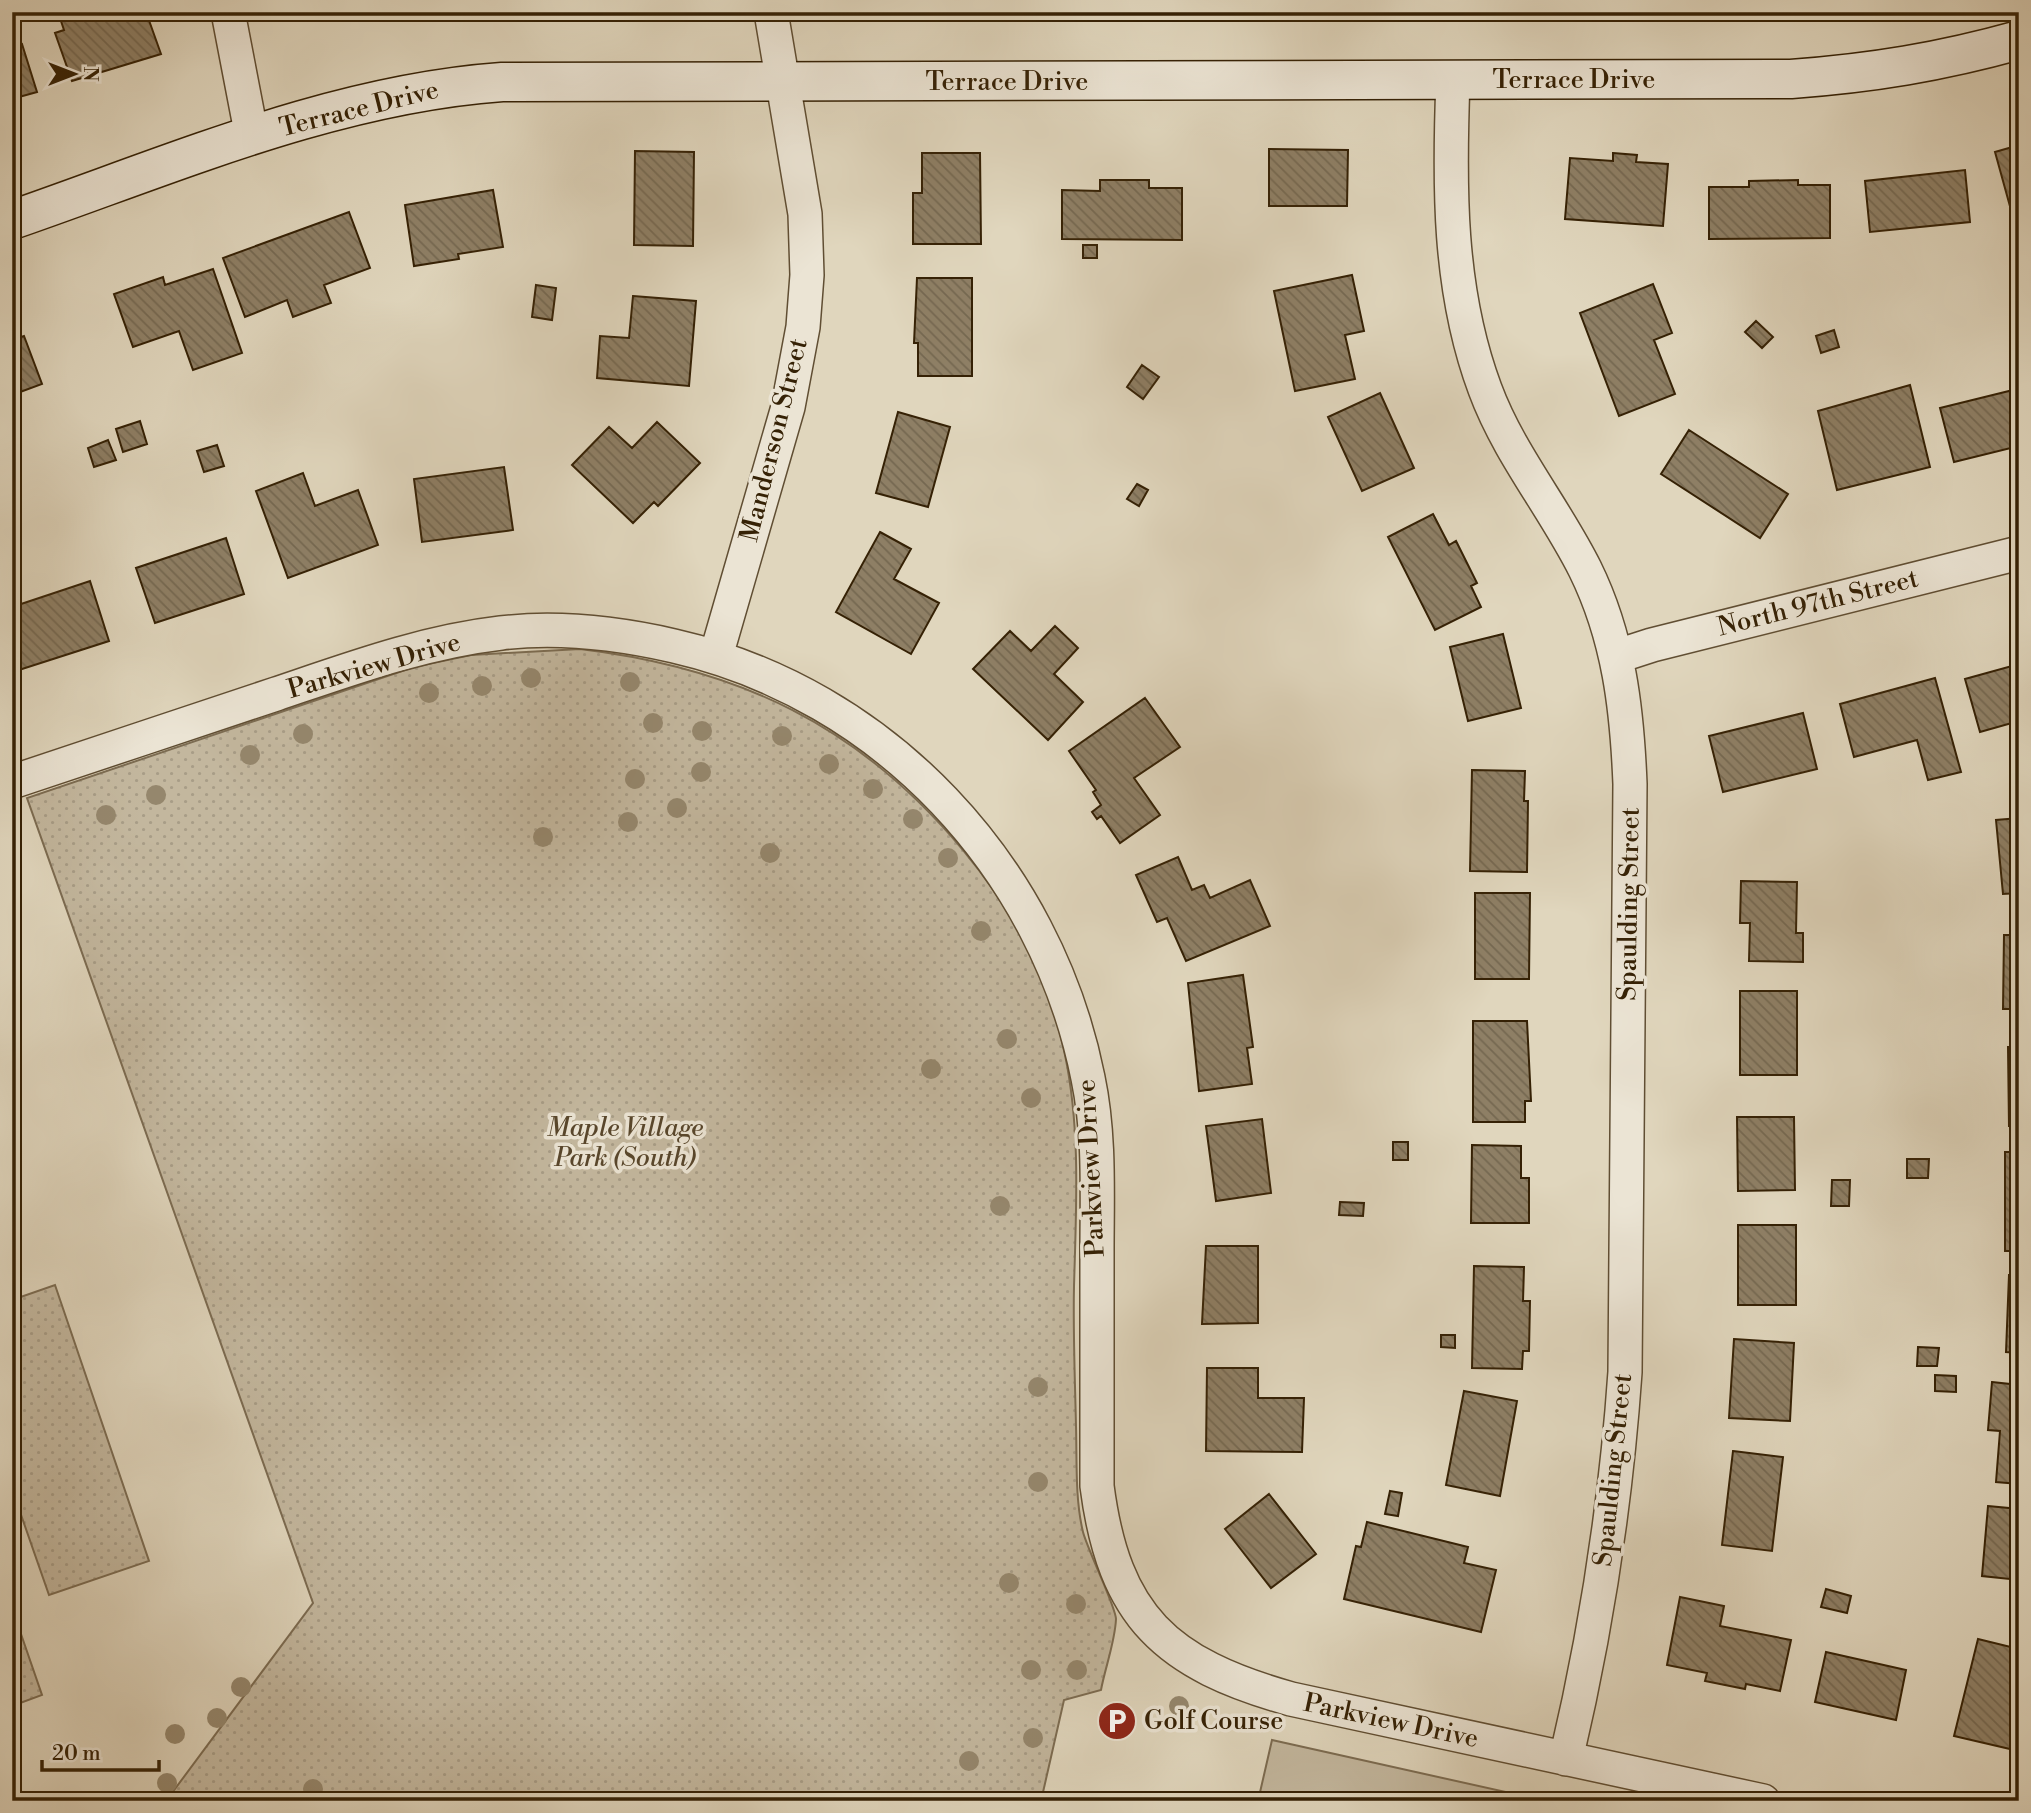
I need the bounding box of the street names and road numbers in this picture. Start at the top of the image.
street label: Terrace Drive [1493,64,1655,96]
street label: Terrace Drive [926,66,1088,98]
street label: Terrace Drive [276,74,442,144]
street label: Manderson Street [733,335,815,545]
street label: North 97th Street [1714,563,1922,643]
street label: Parkview Drive [284,626,464,706]
street label: Spaulding Street [1611,807,1647,1001]
street label: Parkview Drive [1070,1078,1112,1258]
street label: Spaulding Street [1587,1372,1639,1568]
street label: Parkview Drive [1301,1687,1481,1755]

